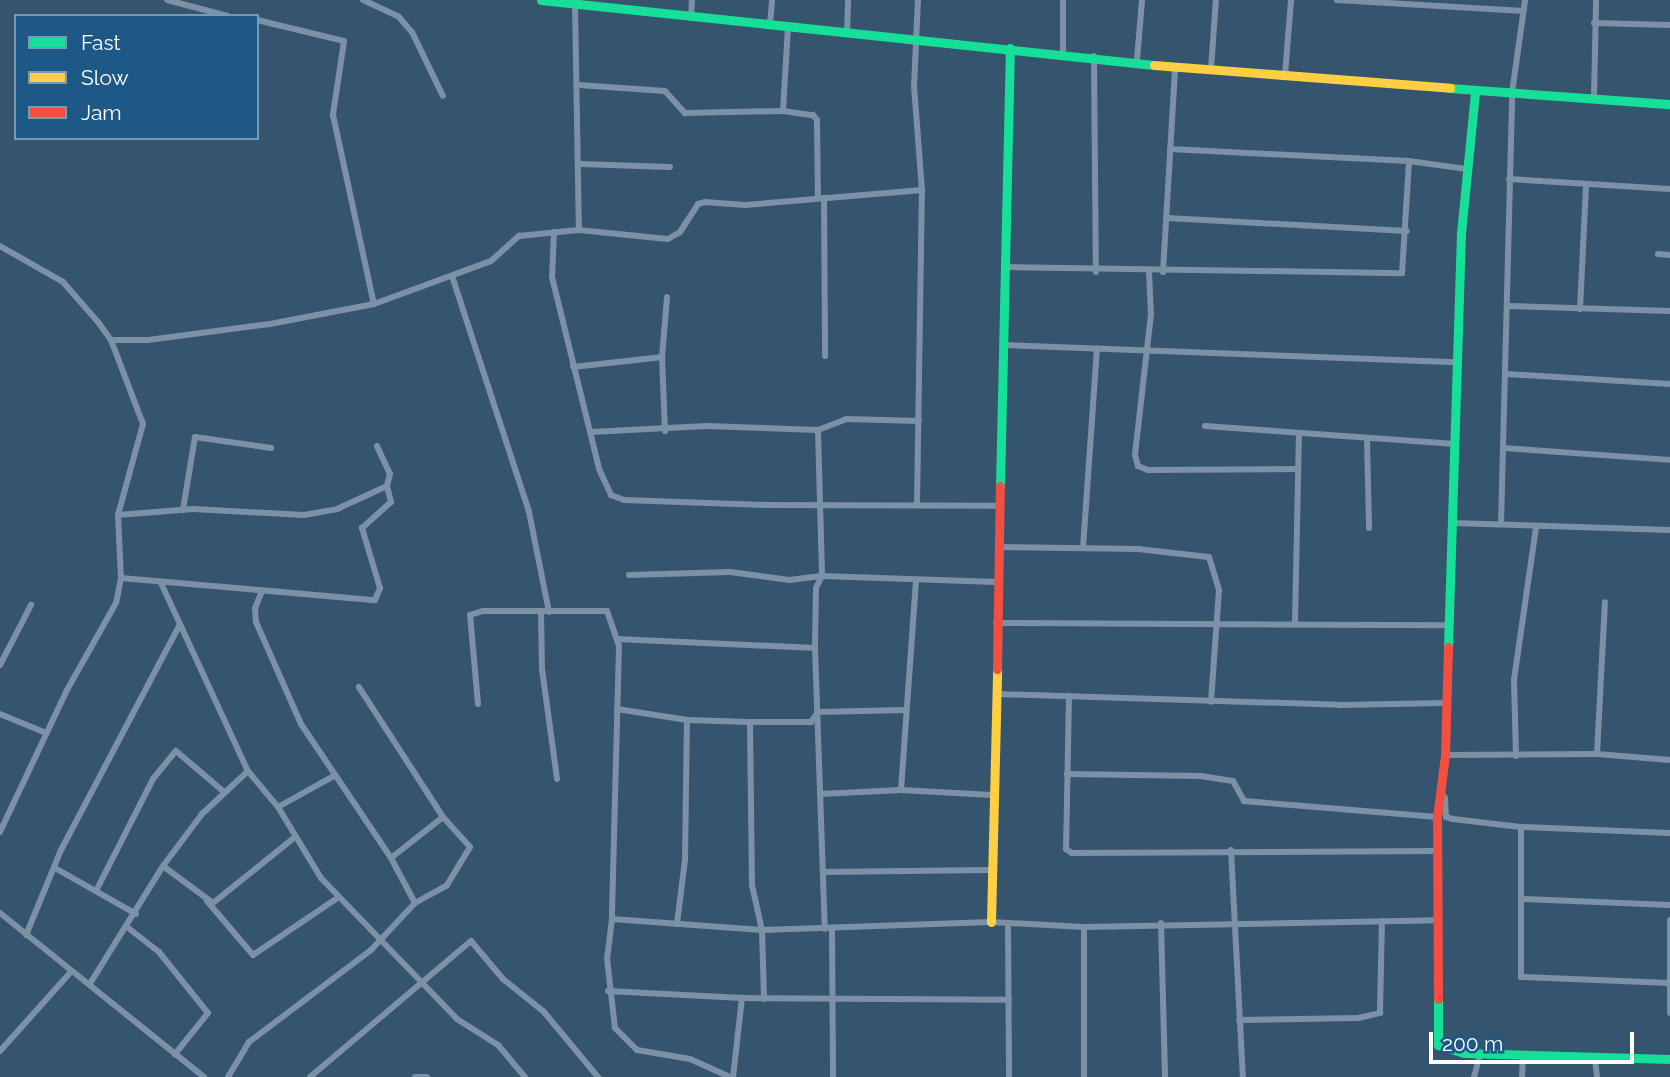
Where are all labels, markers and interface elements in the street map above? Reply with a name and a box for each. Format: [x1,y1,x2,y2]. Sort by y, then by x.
legend [14,14,259,140]
text: Fast [81,30,121,55]
text: Slow [81,65,129,90]
text: Jam [81,100,122,125]
scale bar [1432,1018,1637,1062]
text: 200 m [1442,1031,1503,1056]

